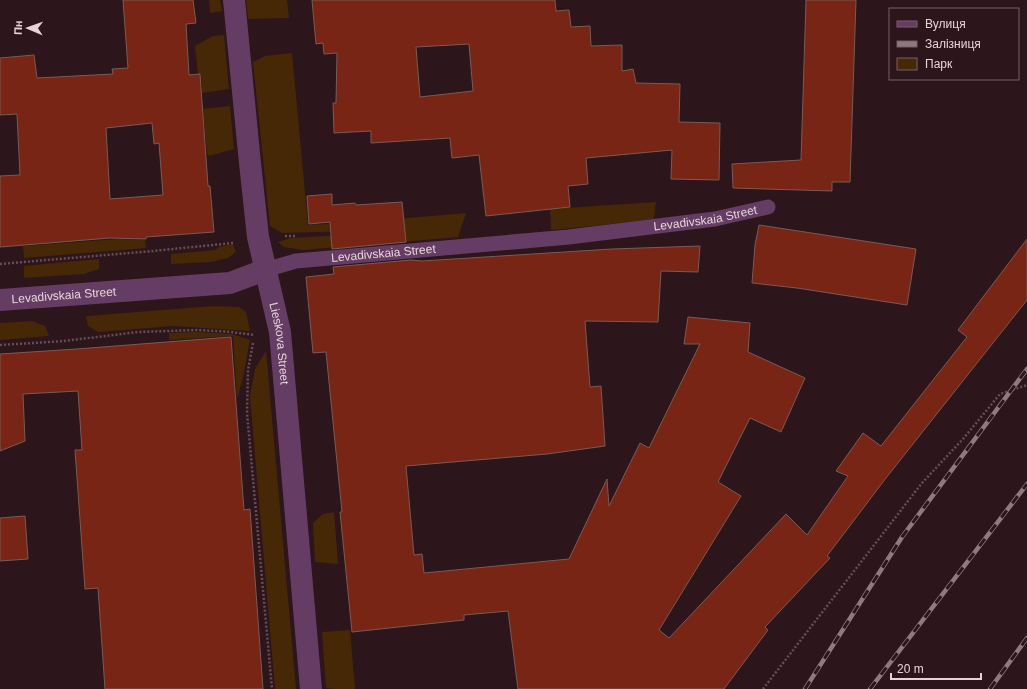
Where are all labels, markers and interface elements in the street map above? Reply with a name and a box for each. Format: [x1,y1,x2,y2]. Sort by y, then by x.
north arrow [8,8,48,48]
legend [889,8,1019,80]
text: Вулиця [925,17,966,31]
text: Пн [12,20,24,35]
text: Залізниця [925,37,981,51]
text: Парк [925,57,953,71]
street label: Levadivskaia Street [653,203,759,234]
street label: Levadivskaia Street [331,242,437,265]
street label: Levadivskaia Street [11,284,117,306]
street label: Lieskova Street [266,301,292,386]
scale bar [891,655,981,681]
text: 20 m [897,662,924,676]

